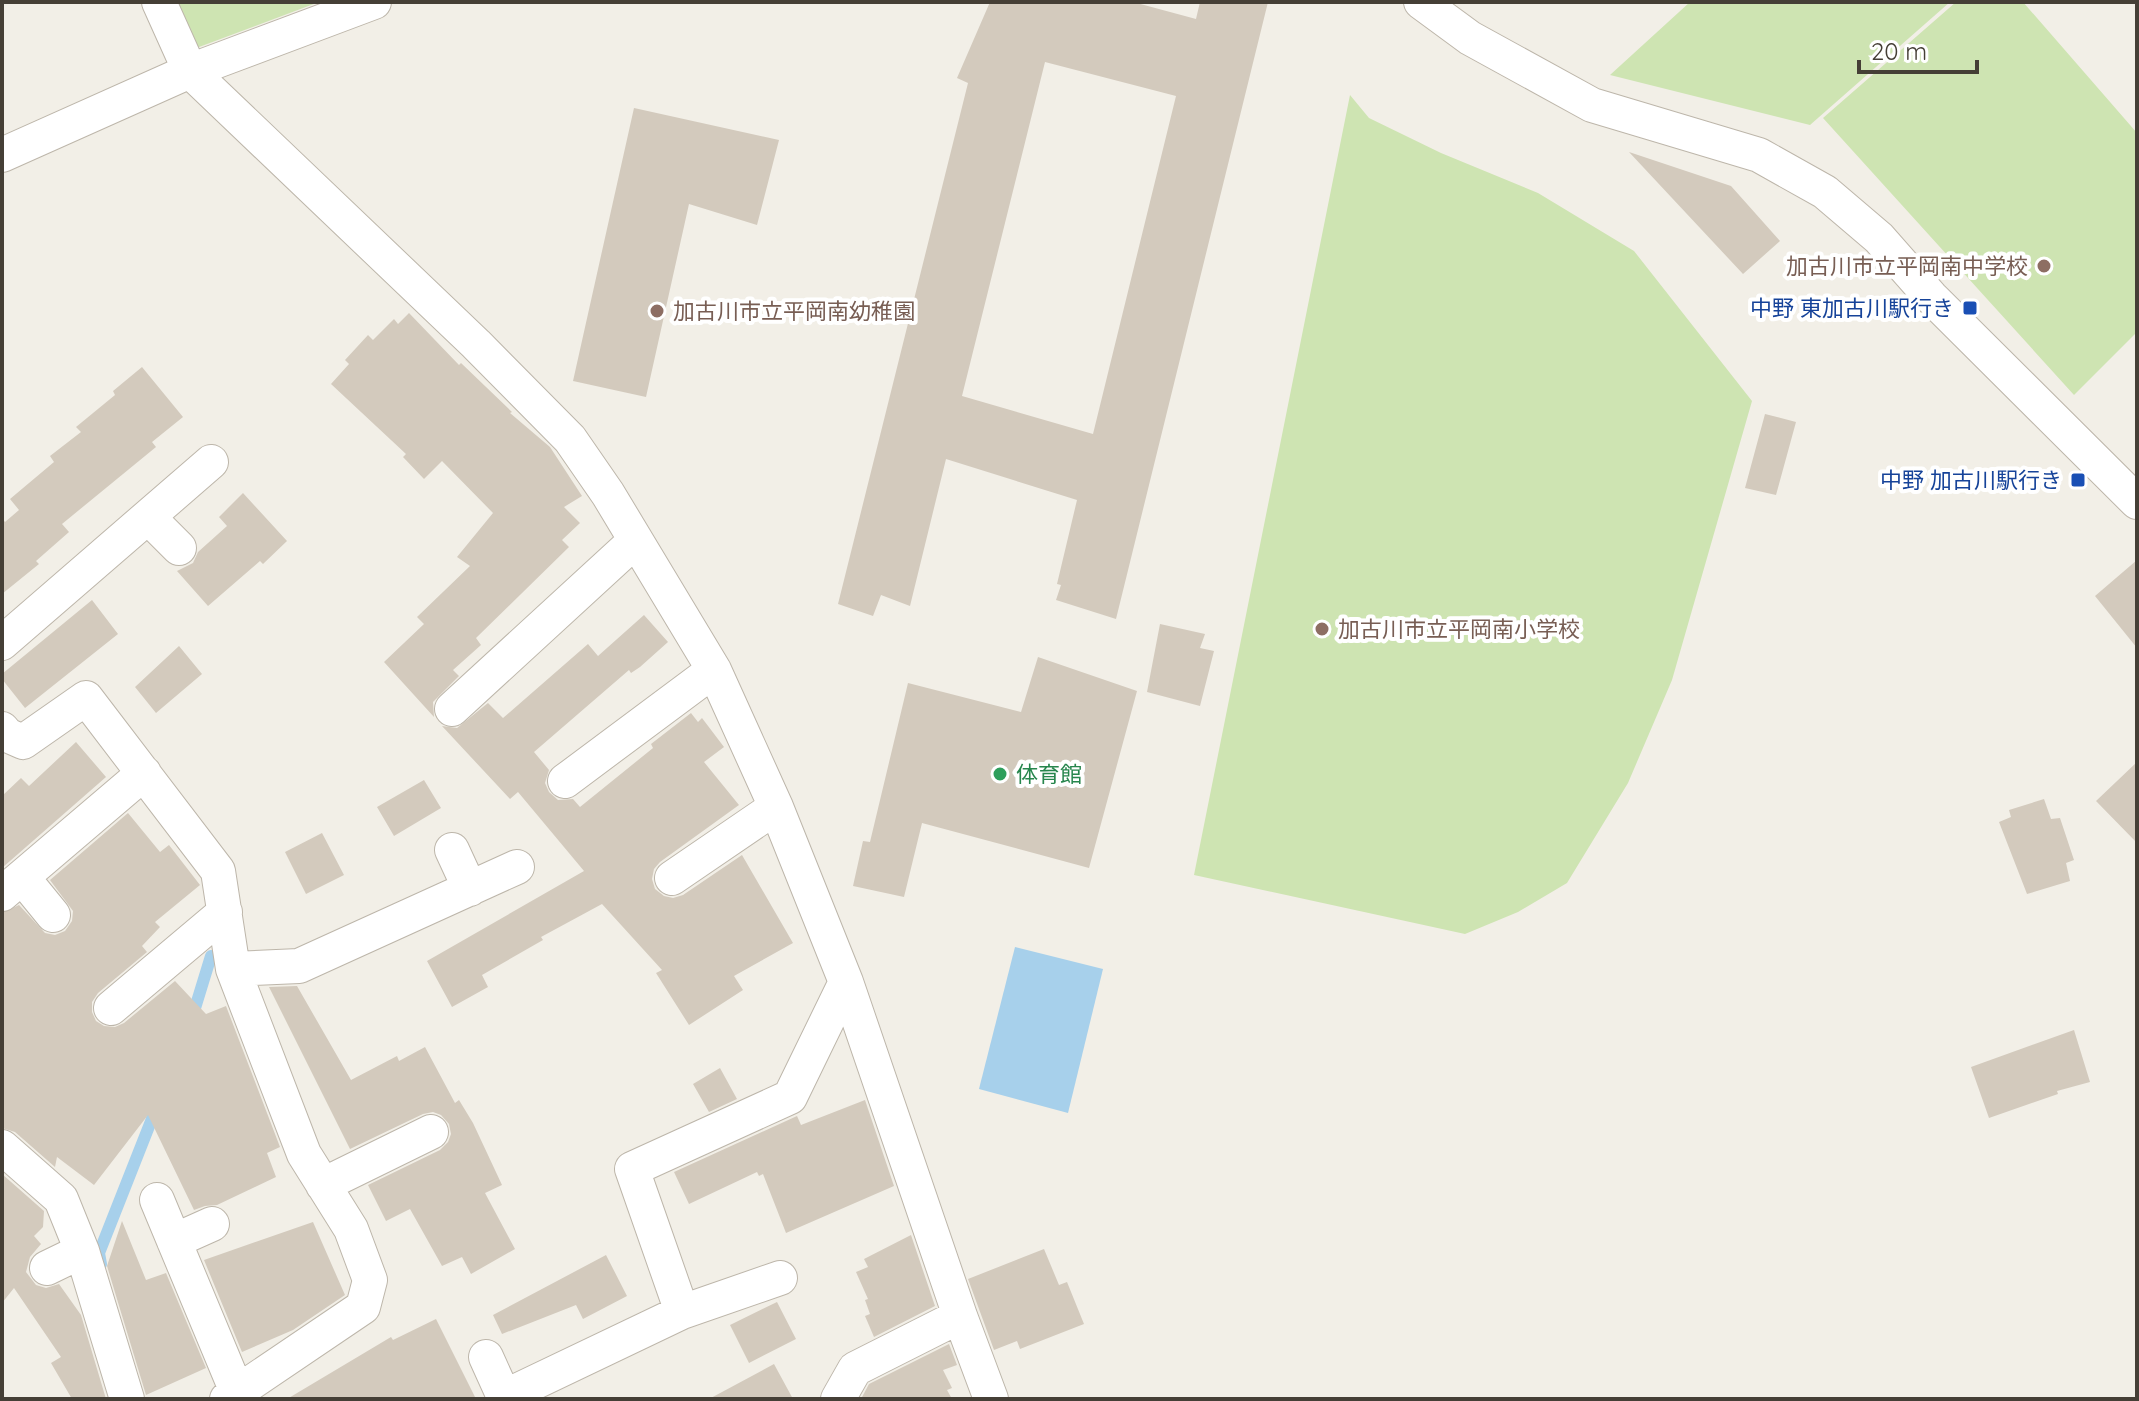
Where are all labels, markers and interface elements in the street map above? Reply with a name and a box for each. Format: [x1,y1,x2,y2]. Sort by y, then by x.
scale bar [1859,24,1977,74]
text: 20 m [1871,36,1927,66]
place label: 加古川市立平岡南中学校 [1786,252,2028,280]
marker: 加古川市立平岡南中学校 [2035,257,2053,275]
place label: 中野 東加古川駅行き [1750,294,1954,322]
place label: 加古川市立平岡南幼稚園 [673,297,915,325]
marker: 中野 東加古川駅行き [1961,299,1979,317]
marker: 加古川市立平岡南幼稚園 [648,302,666,320]
place label: 中野 加古川駅行き [1880,466,2062,494]
marker: 中野 加古川駅行き [2069,471,2087,489]
place label: 加古川市立平岡南小学校 [1338,615,1580,643]
marker: 加古川市立平岡南小学校 [1313,620,1331,638]
place label: 体育館 [1016,760,1082,788]
marker: 体育館 [991,765,1009,783]

